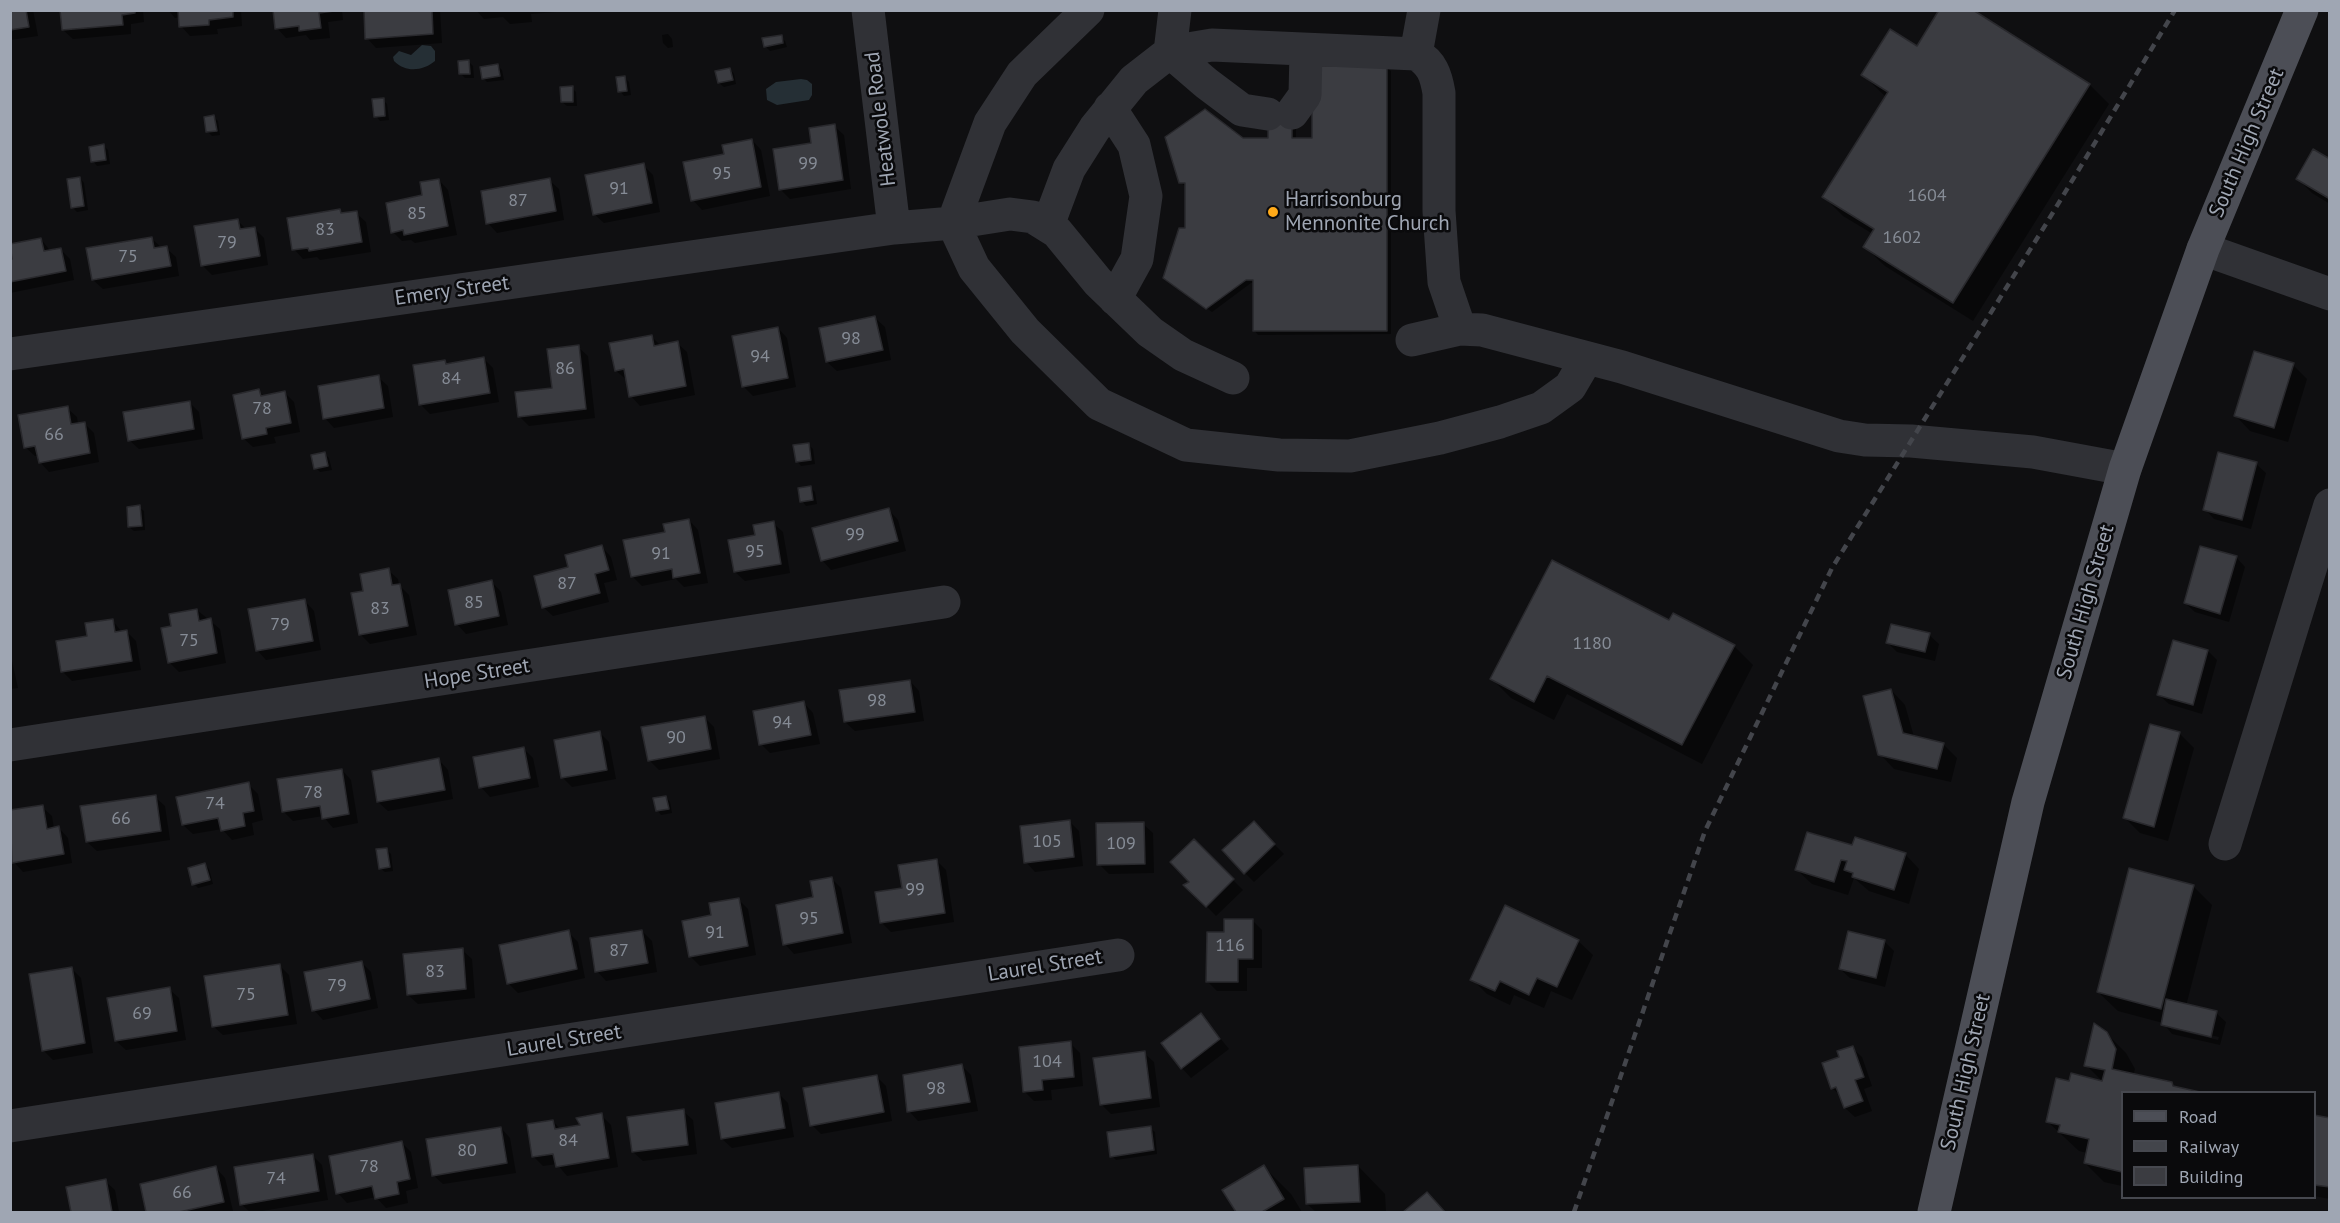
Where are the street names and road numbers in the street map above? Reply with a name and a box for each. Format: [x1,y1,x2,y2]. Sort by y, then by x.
street label: Heatwole Road [860,50,902,188]
street label: South High Street [2204,65,2290,221]
street label: Emery Street [393,271,511,311]
street label: South High Street [2052,522,2120,682]
street label: Hope Street [422,653,532,695]
street label: Laurel Street [986,945,1104,987]
street label: South High Street [1936,991,1996,1153]
street label: Laurel Street [505,1020,623,1062]

